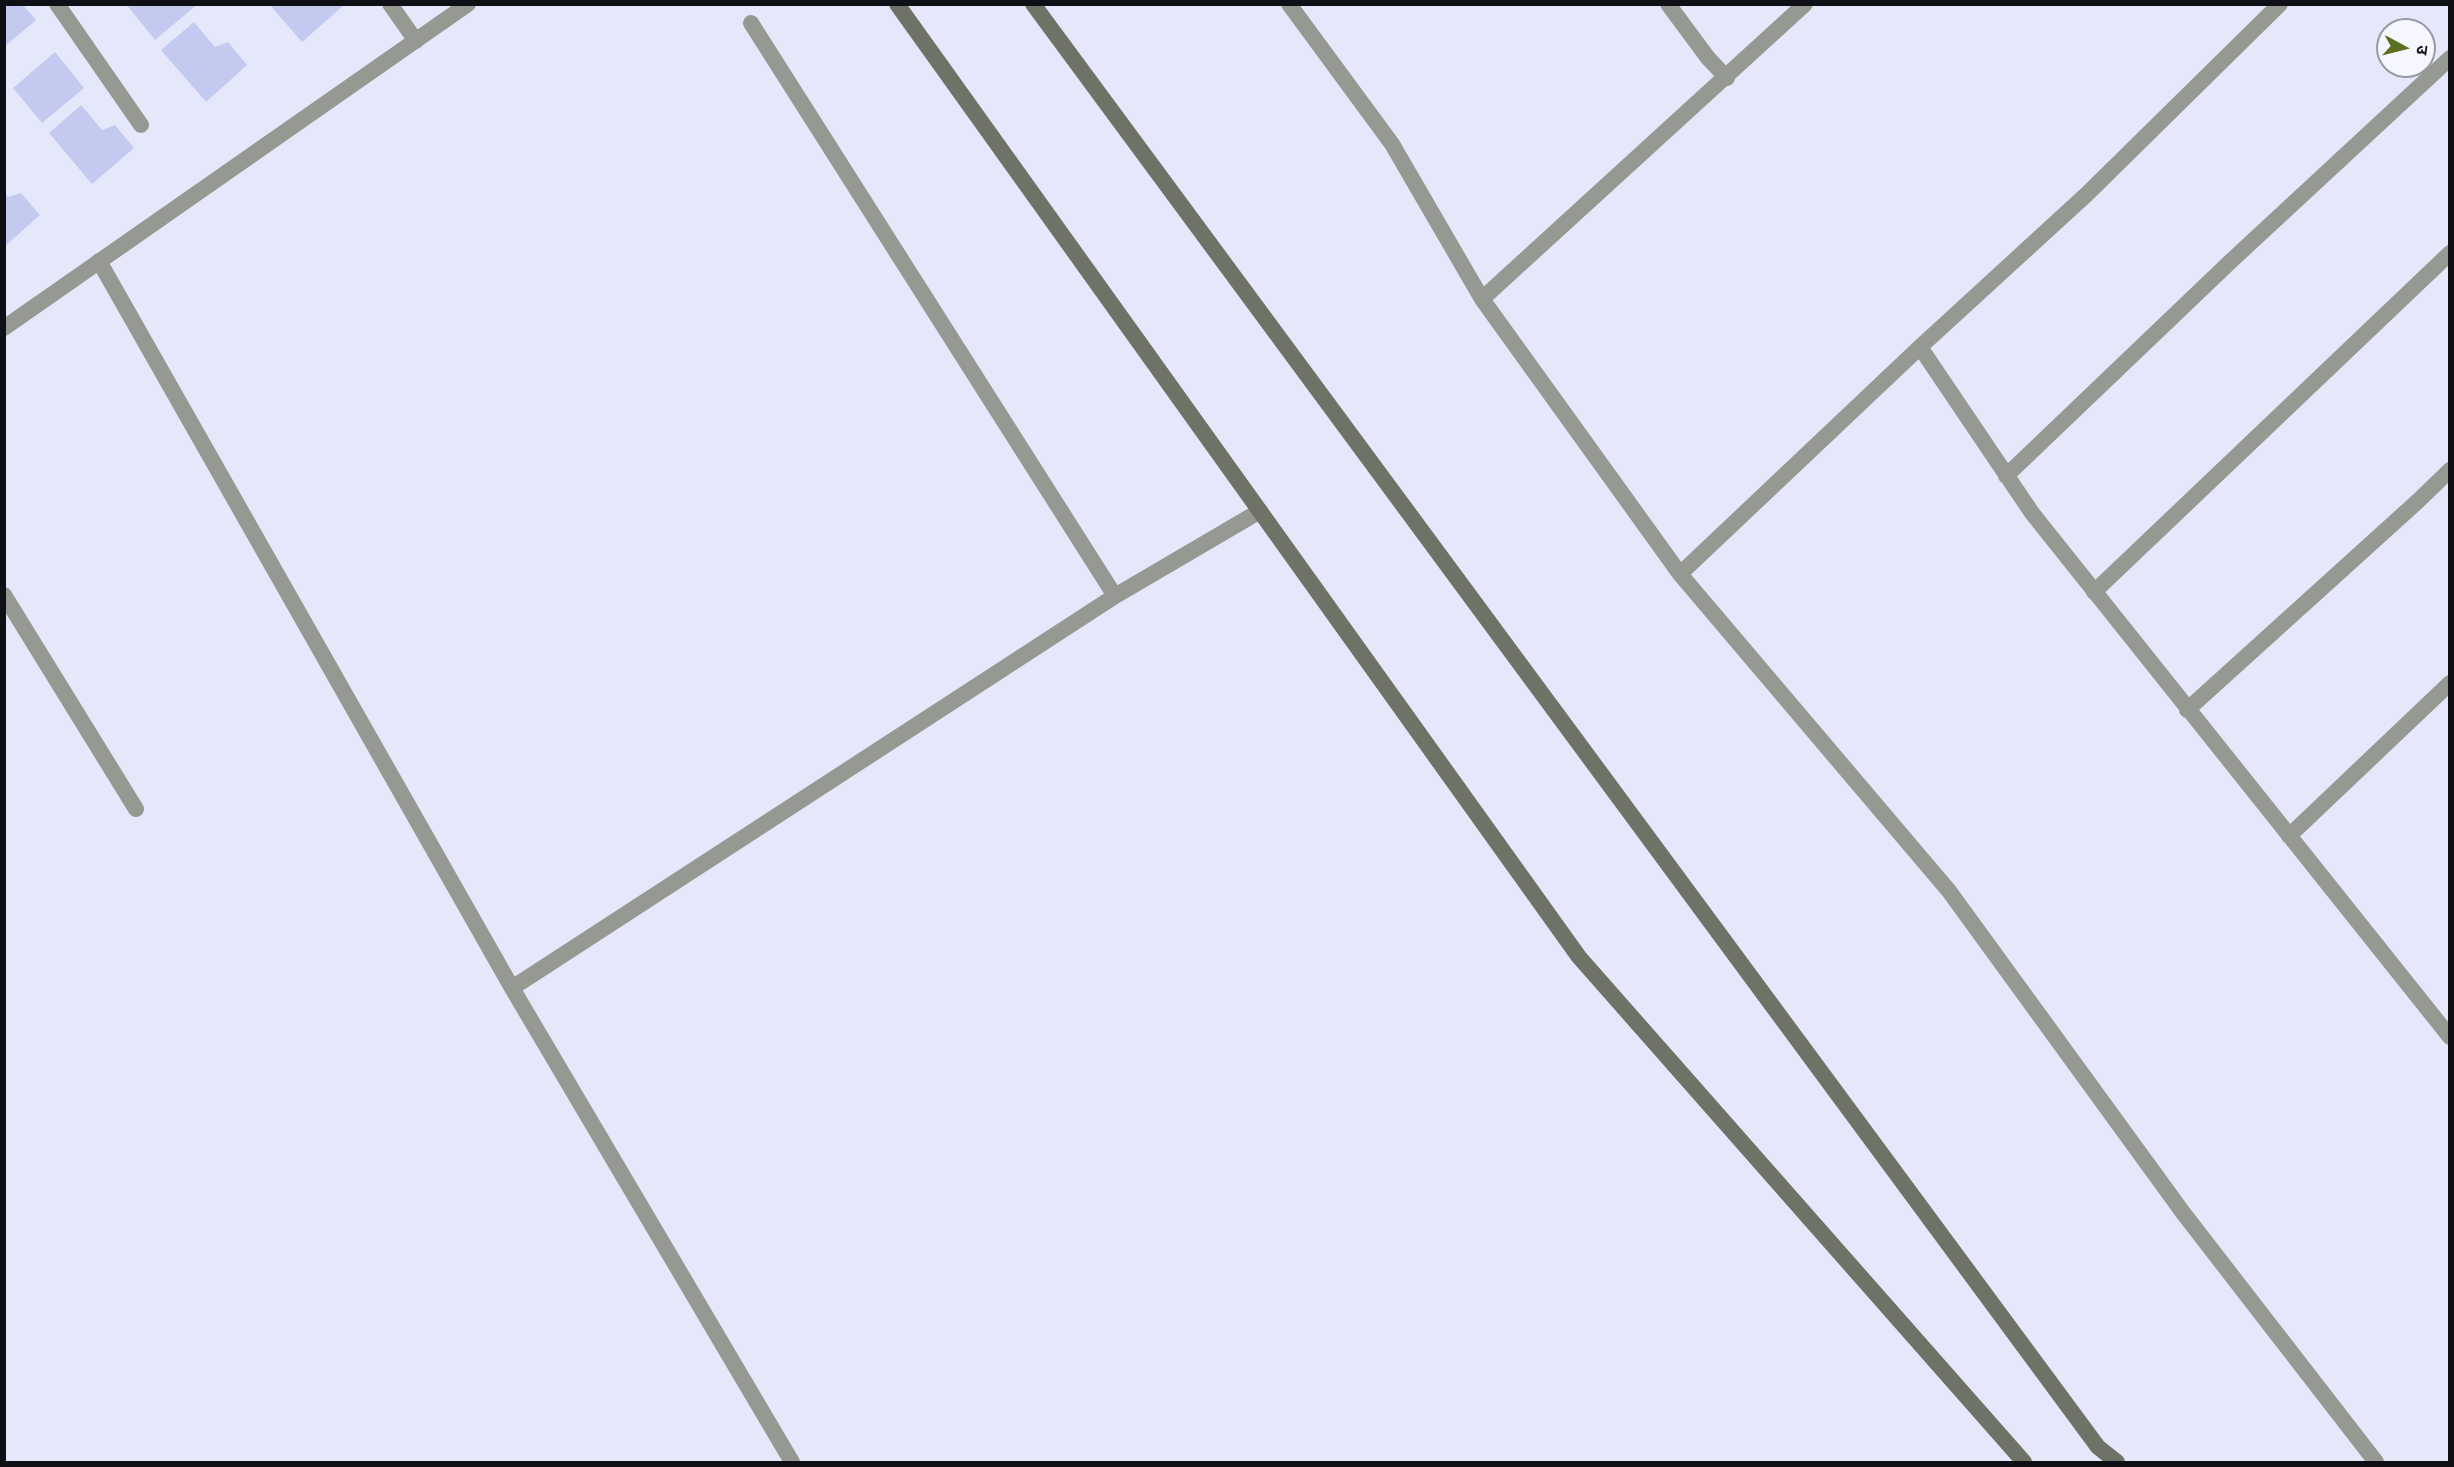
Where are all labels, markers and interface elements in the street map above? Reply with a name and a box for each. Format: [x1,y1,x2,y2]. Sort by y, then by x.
north arrow [2376,18,2436,78]
text: उ [2412,44,2432,56]

